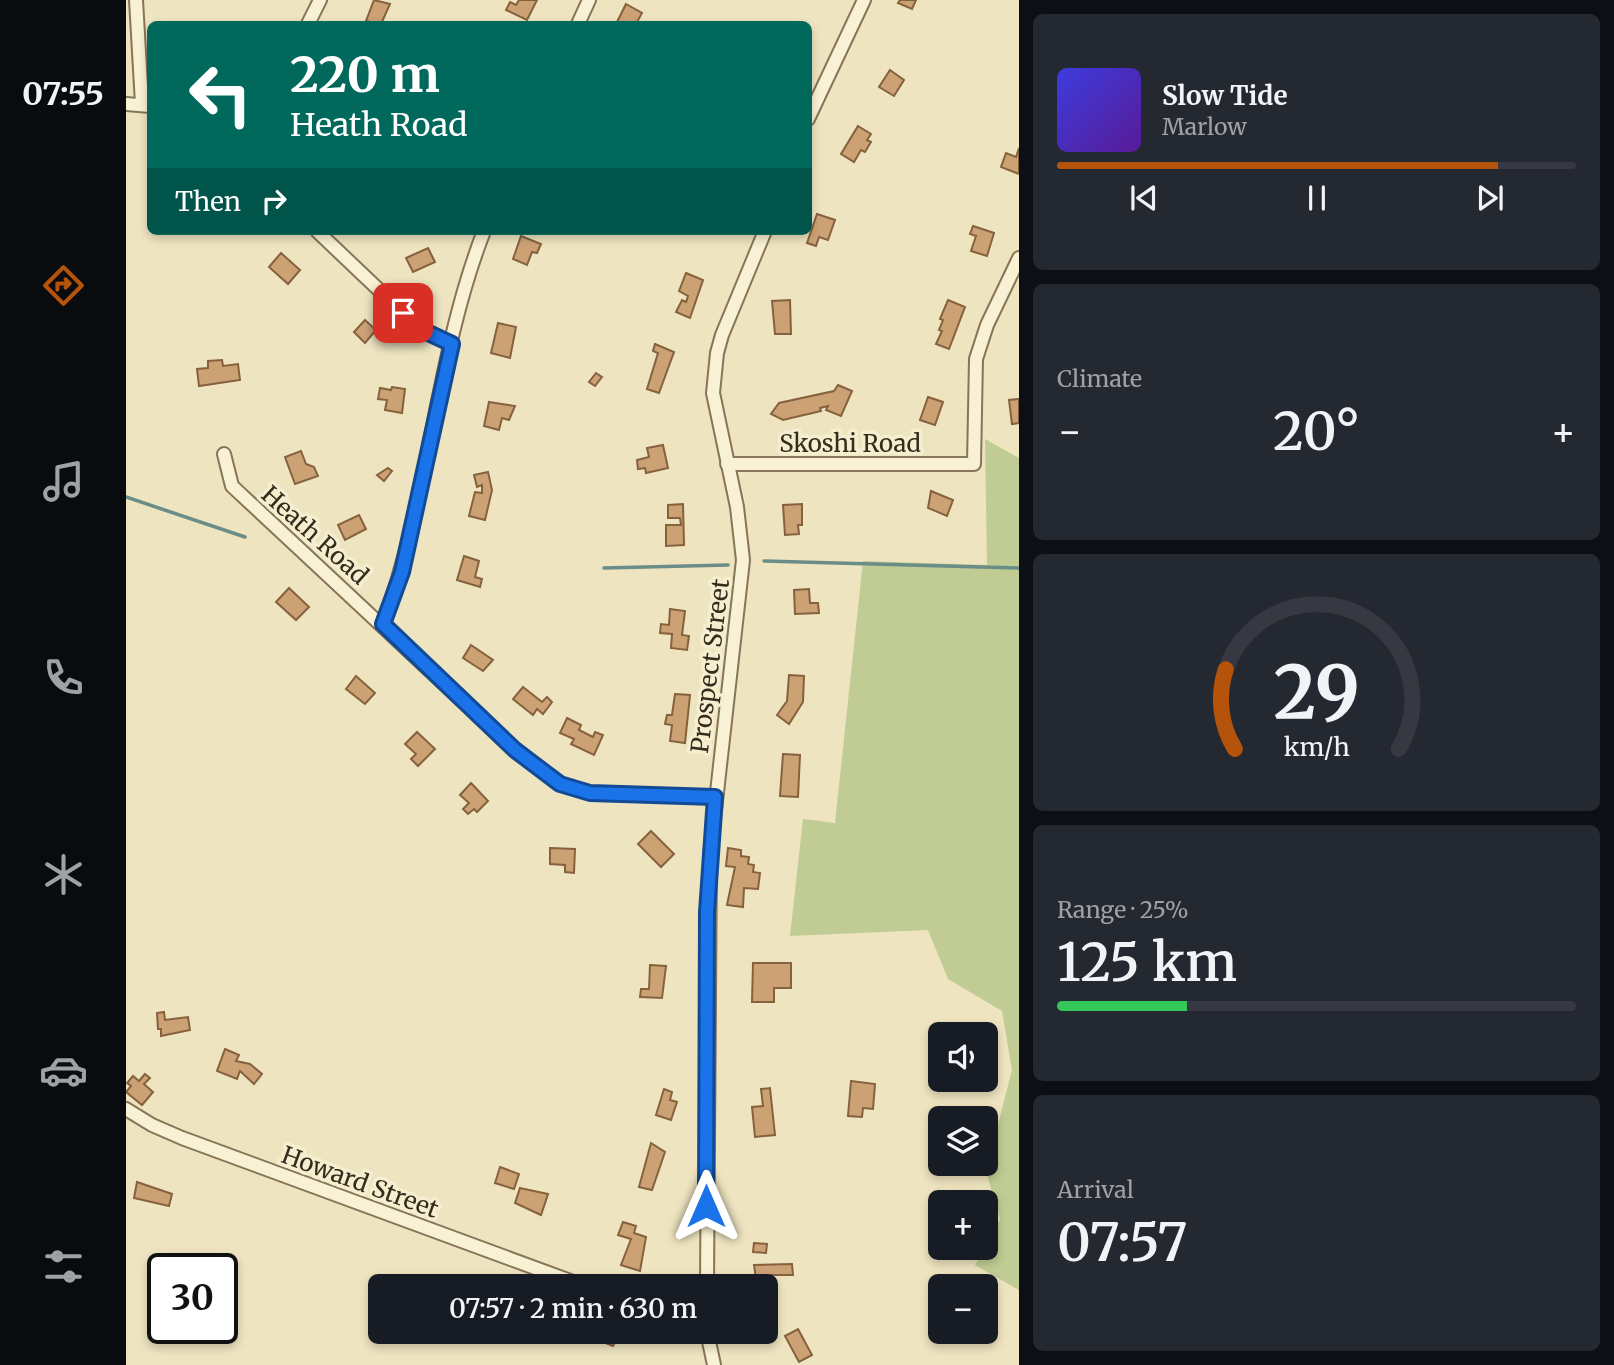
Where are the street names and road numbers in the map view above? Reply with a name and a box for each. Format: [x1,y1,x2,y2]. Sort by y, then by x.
street label: Skoshi Road [779,428,921,459]
street label: Heath Road [255,479,375,591]
street label: Prospect Street [684,576,736,755]
street label: Howard Street [277,1139,443,1225]

